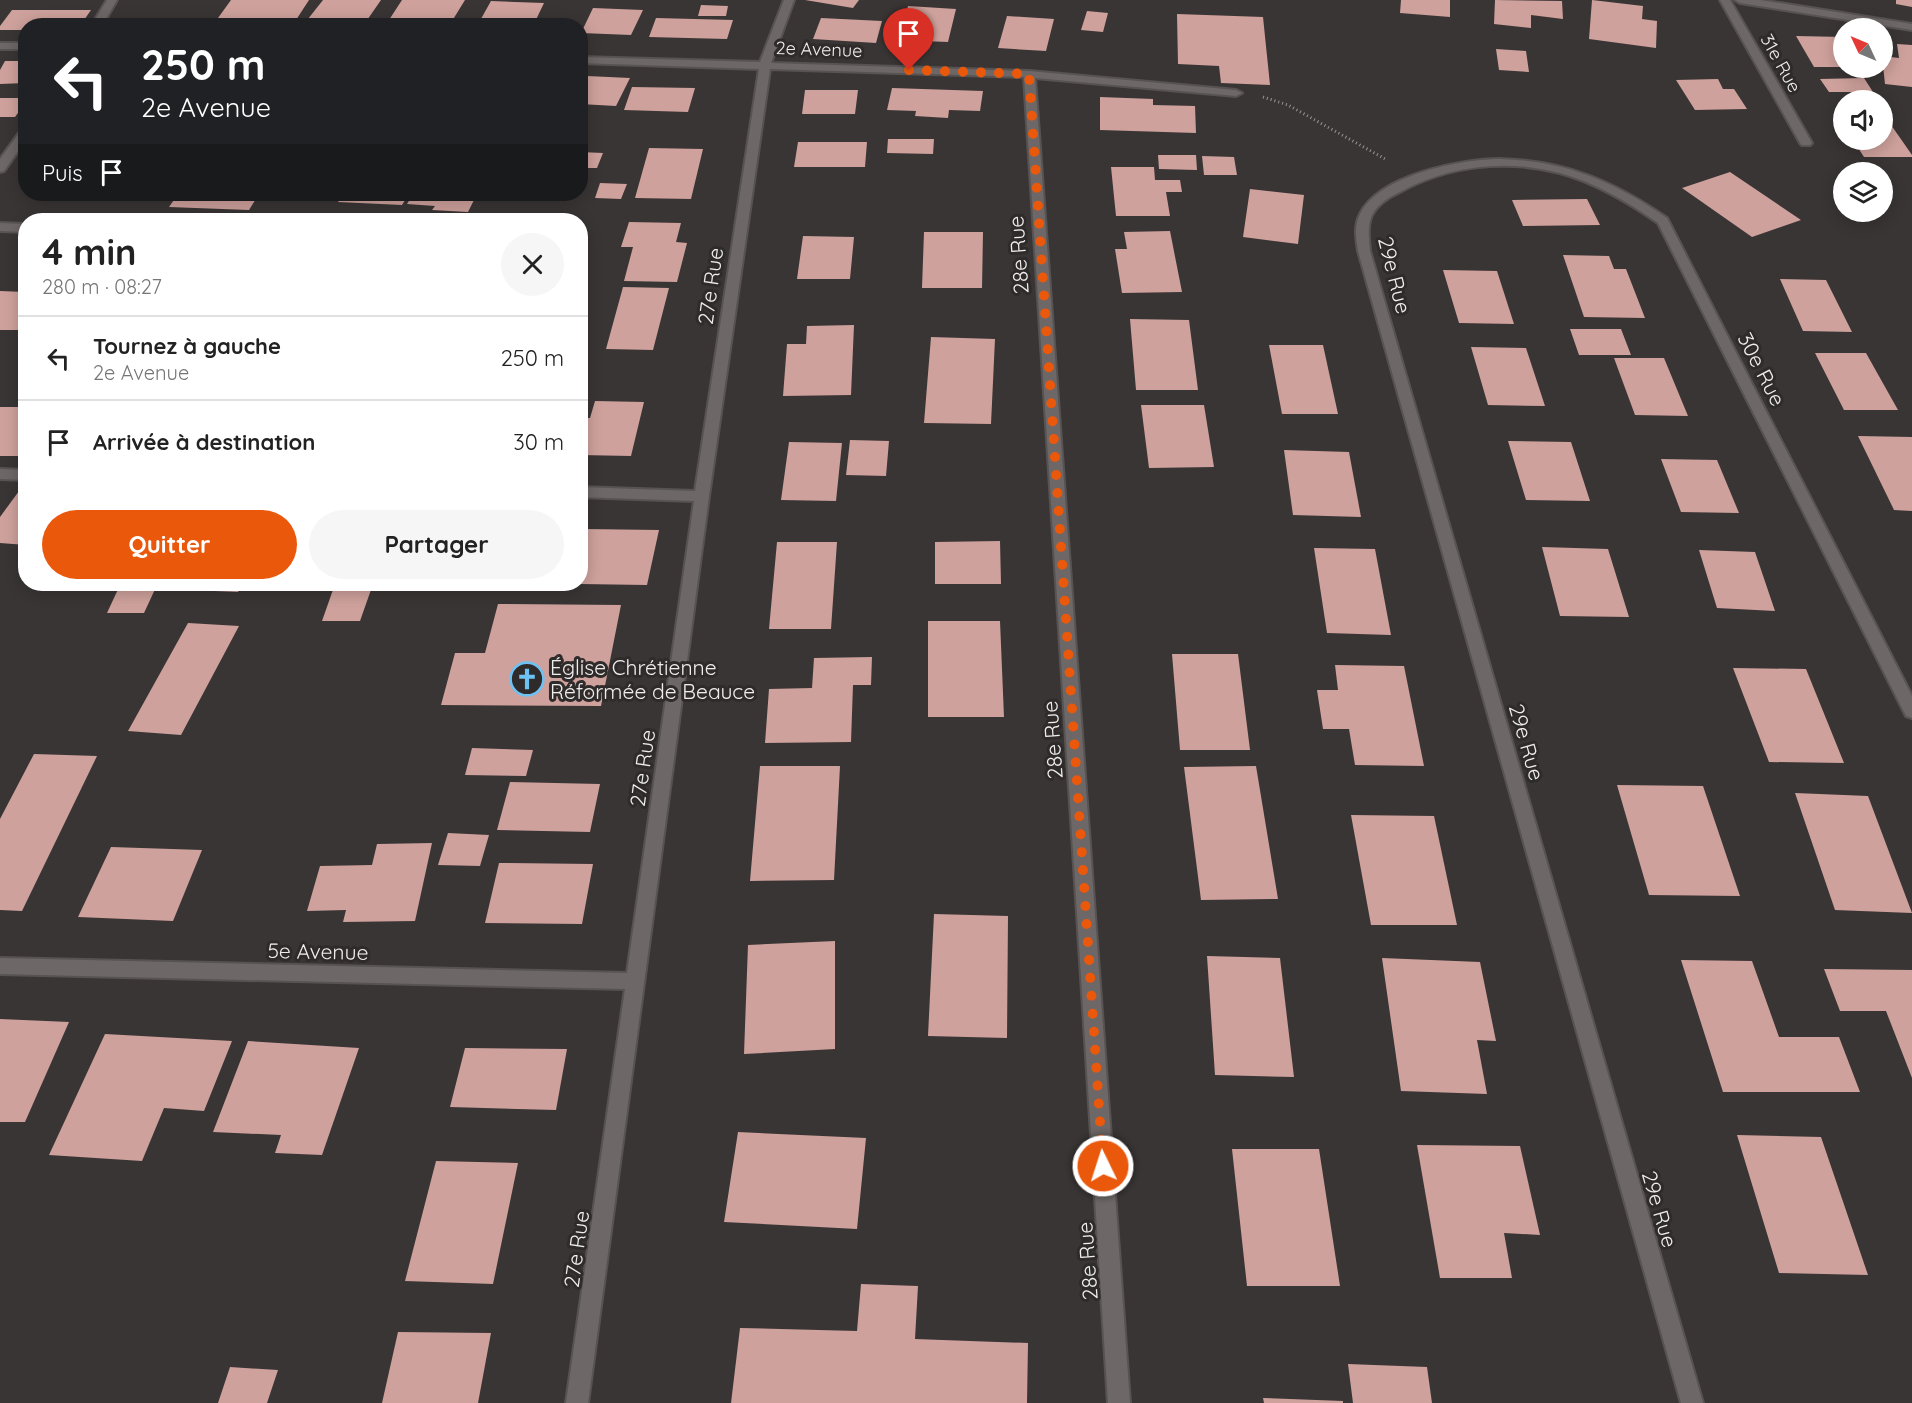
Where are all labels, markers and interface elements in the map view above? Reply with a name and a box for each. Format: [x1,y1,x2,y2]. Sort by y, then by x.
pin [883,8,934,70]
icon: arrive [892,17,925,50]
north arrow [1833,18,1893,78]
map controls [1833,18,1893,222]
street label: 31e Rue [1756,30,1806,96]
street label: 2e Avenue [775,36,863,62]
text: 250 m [141,38,265,91]
icon: left [42,42,120,120]
text: 2e Avenue [141,90,271,124]
button: sound [1833,90,1893,150]
icon: arrive [95,156,128,189]
text: Puis [42,159,83,187]
button: layers [1833,162,1893,222]
street label: 28e Rue [1002,215,1034,295]
text: 4 min [42,229,136,274]
button: close [501,233,564,296]
street label: 29e Rue [1373,234,1417,316]
street label: 27e Rue [692,246,728,326]
text: 280 m · 08:27 [42,274,162,299]
street label: 30e Rue [1732,328,1792,410]
text: Tournez à gauche [93,332,281,360]
icon: left [42,342,75,375]
text: 250 m [501,344,564,372]
text: 2e Avenue [93,360,189,385]
icon: arrive [42,426,75,459]
text: Arrivée à destination [93,428,315,456]
text: 30 m [513,428,564,456]
button: Quitter [42,510,297,579]
button: Partager [309,510,564,579]
place label: Église Chrétienne Réformée de Beauce [550,654,755,704]
church icon: Église Chrétienne Réformée de Beauce [509,661,545,697]
street label: 28e Rue [1036,700,1068,780]
street label: 29e Rue [1504,701,1550,783]
street label: 27e Rue [624,728,660,808]
street label: 5e Avenue [267,937,369,965]
position arrow [1071,1134,1135,1198]
street label: 29e Rue [1637,1168,1683,1250]
street label: 27e Rue [558,1209,594,1289]
street label: 28e Rue [1071,1221,1103,1301]

